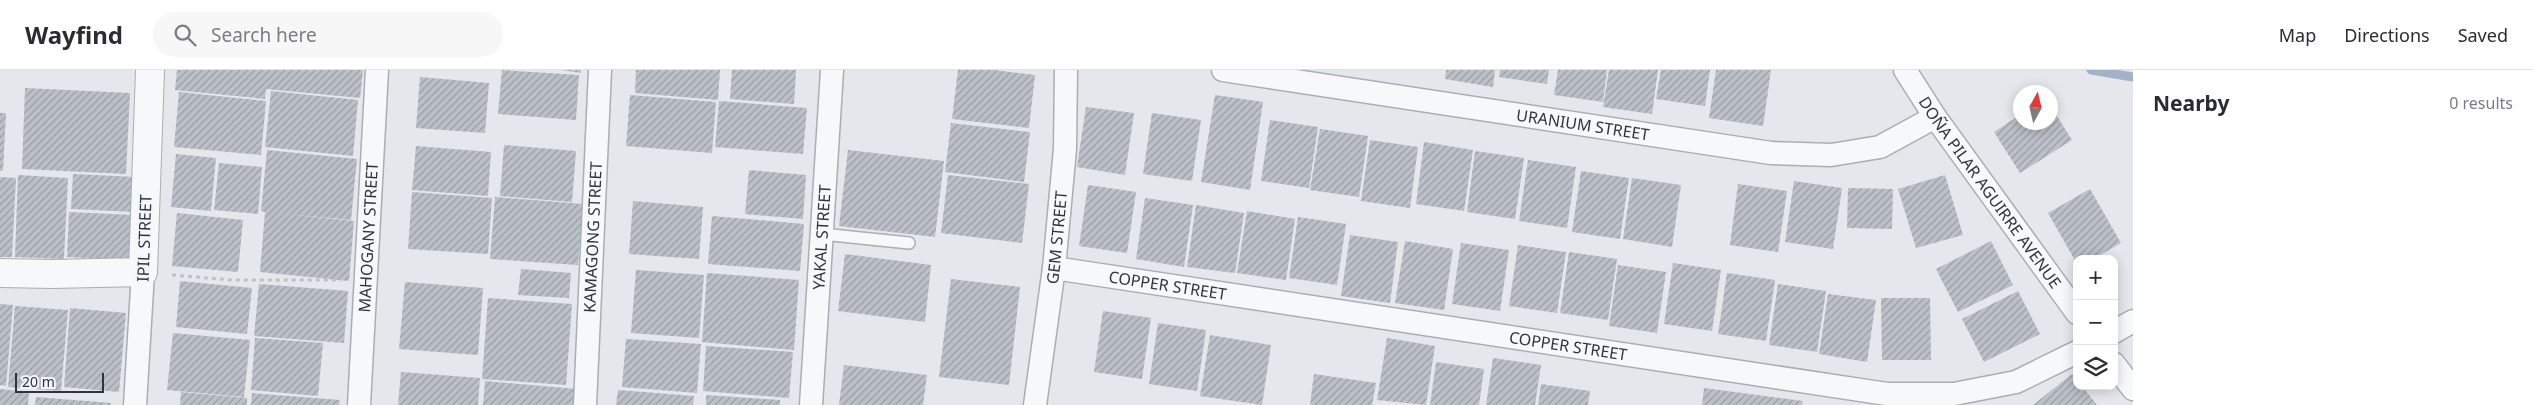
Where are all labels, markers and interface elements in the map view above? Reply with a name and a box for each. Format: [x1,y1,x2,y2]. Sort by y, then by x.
search box [153,12,503,57]
text: Wayfind [25,18,123,51]
icon: search [171,21,199,49]
text: Search here [211,22,317,48]
text: Map [2279,23,2316,47]
text: Directions [2344,23,2430,47]
text: Saved [2458,23,2508,47]
north arrow [2013,85,2058,130]
text: Nearby [2153,89,2229,117]
street label: DOÑA PILAR AGUIRRE AVENUE [1914,92,2066,293]
text: 0 results [2449,92,2513,114]
street label: URANIUM STREET [1515,104,1651,145]
street label: MAHOGANY STREET [353,161,383,313]
street label: KAMAGONG STREET [578,161,607,313]
street label: YAKAL STREET [807,184,836,291]
street label: GEM STREET [1041,190,1072,285]
street label: IPIL STREET [131,194,157,282]
map controls [2073,255,2118,390]
button: + [2073,255,2118,300]
street label: COPPER STREET [1107,265,1228,305]
button: − [2073,300,2118,345]
street label: COPPER STREET [1508,326,1629,366]
button: layers [2073,345,2118,390]
scale bar [15,370,104,393]
text: 20 m [22,372,55,391]

